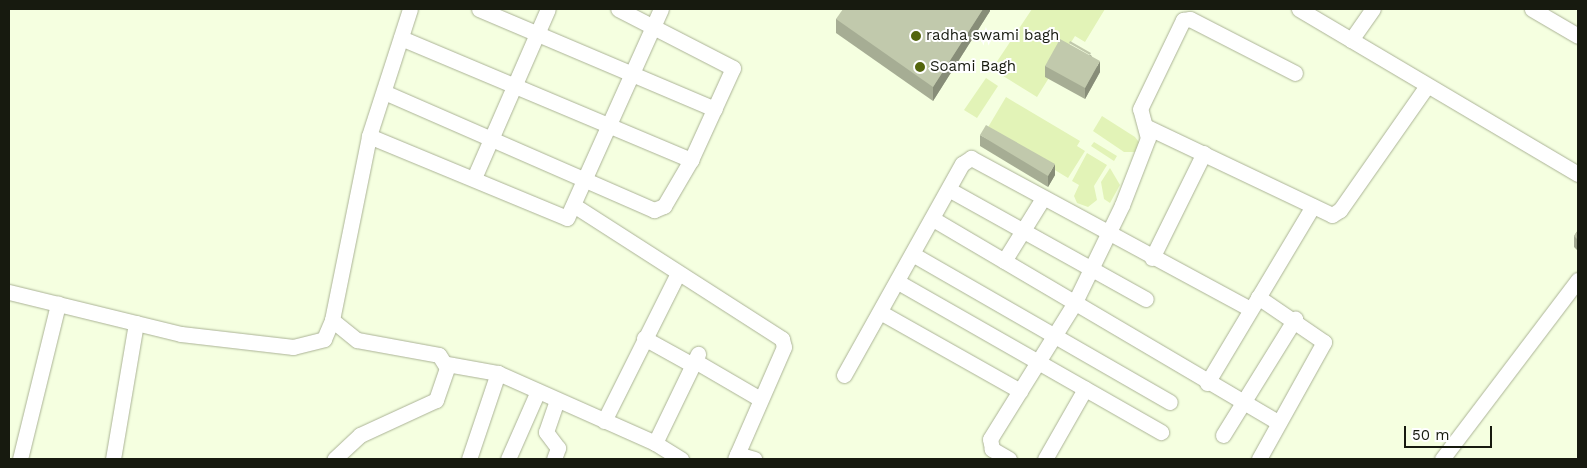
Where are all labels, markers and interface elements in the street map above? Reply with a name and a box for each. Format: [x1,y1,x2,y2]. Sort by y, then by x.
place label: radha swami bagh [926,27,1060,45]
marker: radha swami bagh [910,30,922,42]
place label: Soami Bagh [930,58,1016,76]
marker: Soami Bagh [914,61,926,73]
scale bar [1407,416,1494,448]
text: 50 m [1412,426,1449,444]

